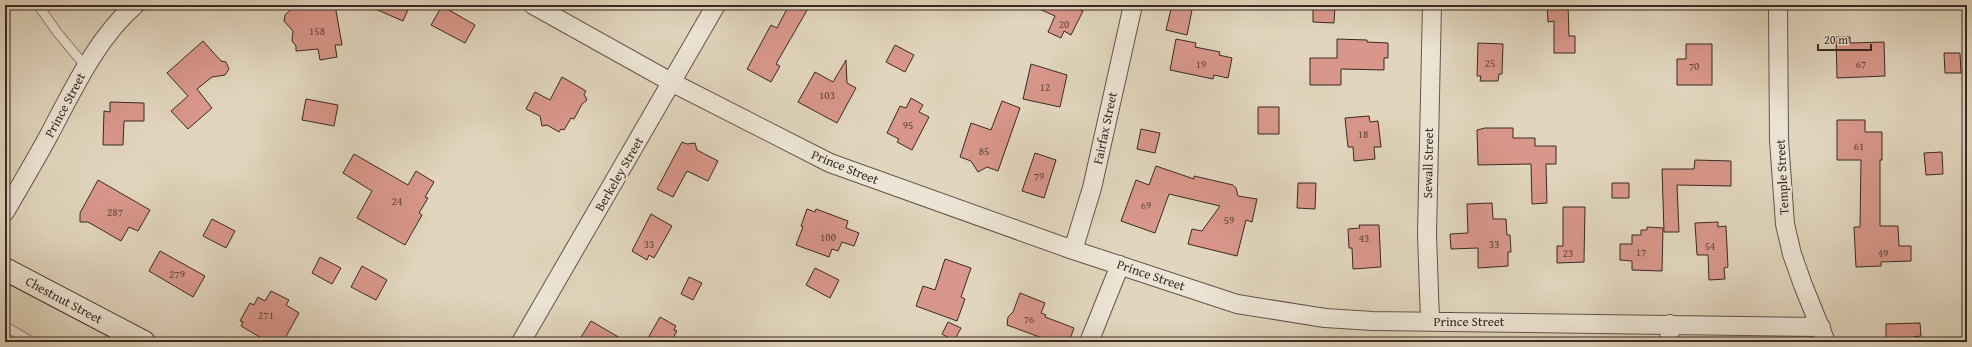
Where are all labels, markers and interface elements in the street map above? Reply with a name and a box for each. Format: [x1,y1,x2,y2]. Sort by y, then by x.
house number: 20 [1059,16,1069,32]
house number: 158 [309,23,325,39]
scale bar [1818,26,1871,52]
text: 20 m [1824,31,1848,48]
house number: 25 [1485,55,1495,71]
house number: 19 [1196,56,1206,72]
house number: 67 [1856,56,1866,72]
house number: 70 [1689,58,1699,74]
street label: Prince Street [40,69,90,141]
house number: 12 [1040,79,1050,95]
house number: 103 [819,87,835,103]
street label: Fairfax Street [1088,90,1122,166]
house number: 95 [903,117,913,133]
house number: 18 [1358,126,1368,142]
street label: Sewall Street [1418,127,1438,199]
street label: Berkeley Street [590,133,648,215]
street label: Temple Street [1771,138,1793,215]
house number: 61 [1854,138,1864,154]
house number: 85 [979,143,989,159]
street label: Prince Street [809,145,882,189]
house number: 79 [1034,168,1044,184]
house number: 24 [392,193,402,209]
house number: 69 [1141,197,1151,213]
house number: 287 [107,204,123,220]
house number: 59 [1224,212,1234,228]
house number: 100 [820,229,836,245]
house number: 43 [1359,230,1369,246]
house number: 33 [644,236,654,252]
house number: 33 [1489,236,1499,252]
house number: 54 [1705,238,1715,254]
house number: 17 [1636,244,1646,260]
house number: 23 [1563,245,1573,261]
house number: 49 [1878,245,1888,261]
street label: Prince Street [1114,254,1188,296]
house number: 279 [169,266,185,282]
street label: Chestnut Street [22,272,106,329]
house number: 271 [258,307,274,323]
house number: 76 [1024,311,1034,327]
street label: Prince Street [1434,312,1505,331]

